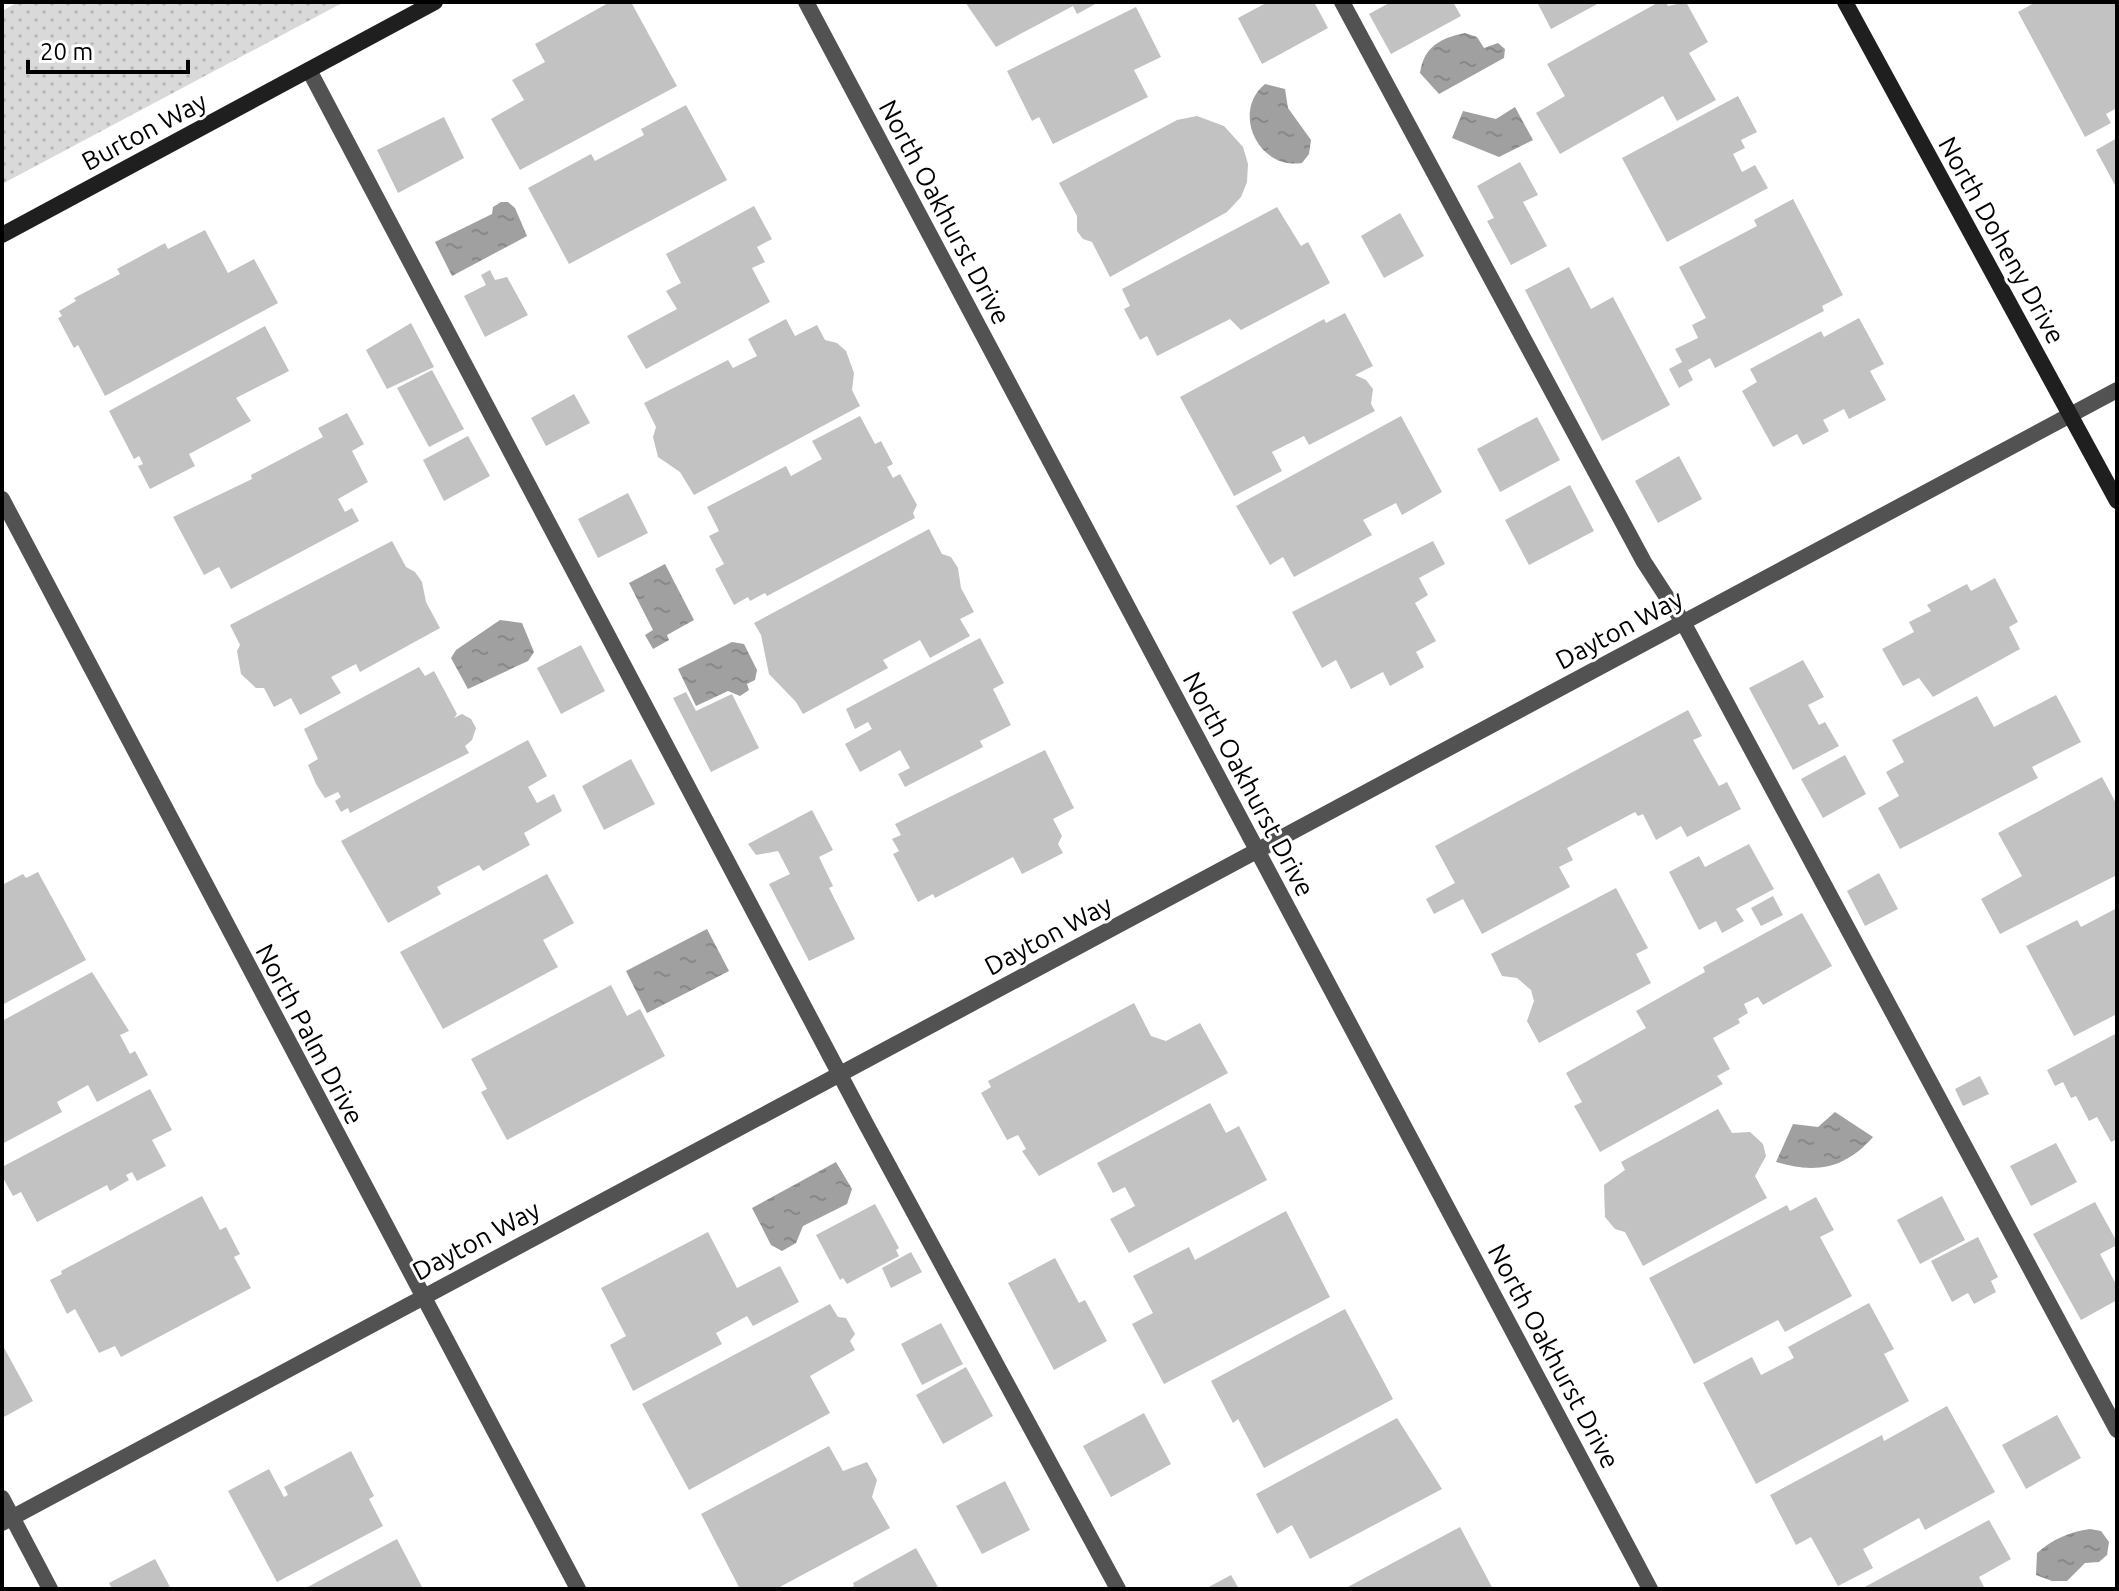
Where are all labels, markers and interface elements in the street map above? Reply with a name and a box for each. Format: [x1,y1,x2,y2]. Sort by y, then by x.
scale bar [28,24,188,74]
text: 20 m [40,38,93,65]
street label: Burton Way [77,86,211,176]
street label: North Oakhurst Drive [874,95,1016,329]
street label: North Doheny Drive [1933,132,2071,348]
street label: Dayton Way [1550,583,1688,675]
street label: North Oakhurst Drive [1178,667,1320,901]
street label: Dayton Way [979,889,1117,981]
street label: North Palm Drive [250,939,370,1129]
street label: Dayton Way [407,1194,545,1286]
street label: North Oakhurst Drive [1483,1239,1625,1473]

